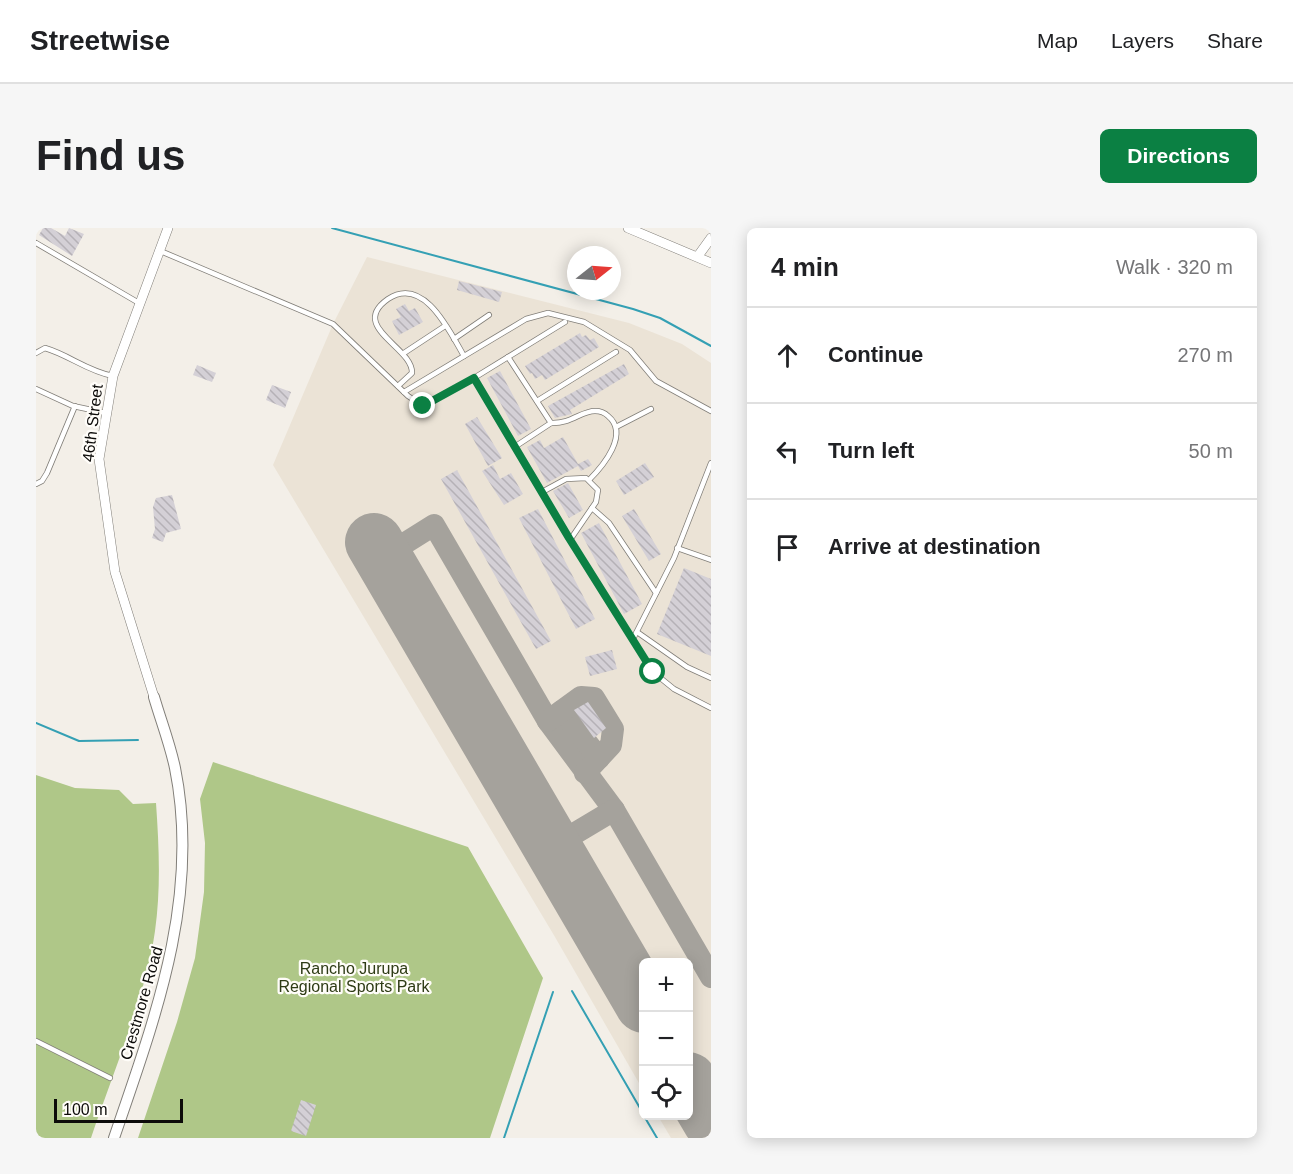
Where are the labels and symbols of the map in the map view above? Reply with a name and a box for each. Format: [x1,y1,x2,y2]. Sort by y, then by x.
north arrow [567,246,621,300]
street label: 46th Street [79,383,106,463]
route end [409,392,435,418]
route start [639,658,665,684]
street label: Crestmore Road [117,944,166,1062]
park label: Rancho Jurupa Regional Sports Park [278,960,431,995]
scale bar [54,1096,183,1124]

